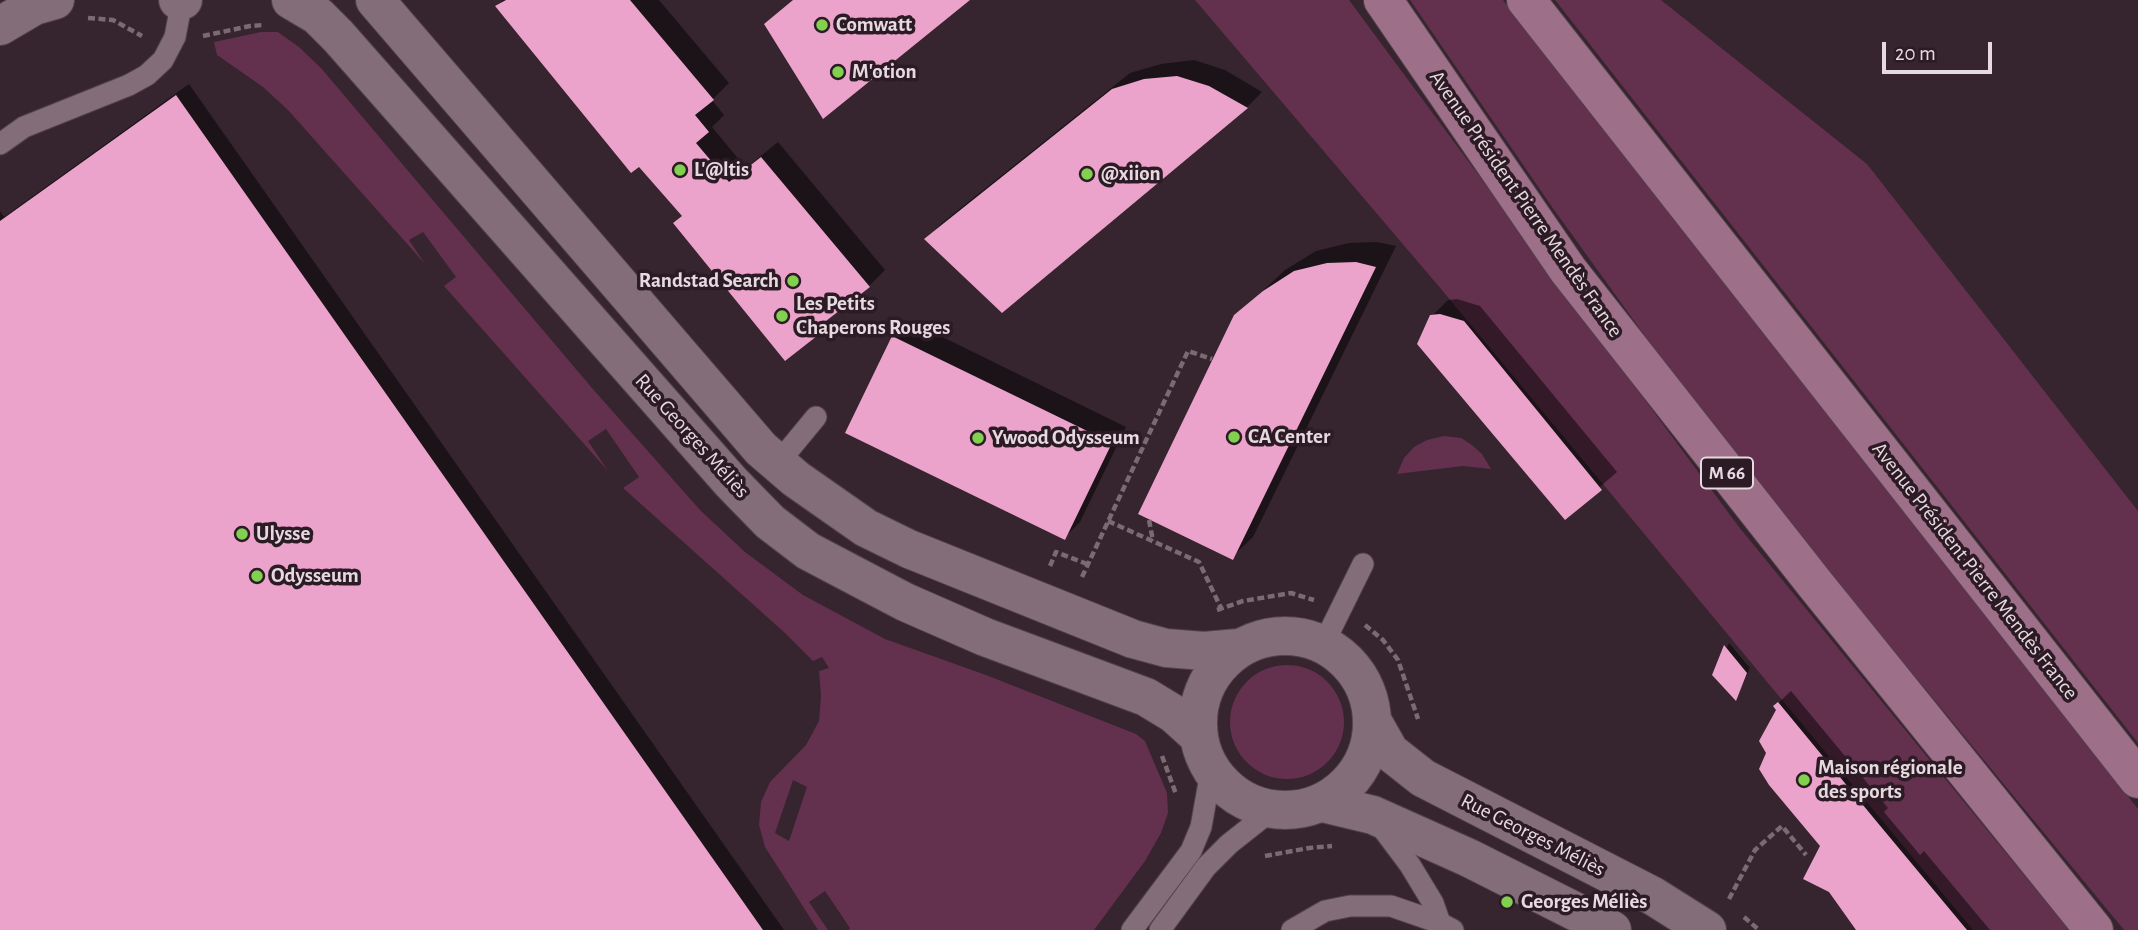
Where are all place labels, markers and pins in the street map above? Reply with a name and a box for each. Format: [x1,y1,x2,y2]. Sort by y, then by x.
place label: Comwatt [836,12,912,38]
marker: Comwatt [814,17,830,33]
place label: M'otion [852,59,917,85]
marker: M'otion [830,64,846,80]
place label: L'@ltis [694,157,749,183]
place label: @xiion [1101,161,1161,187]
marker: L'@ltis [672,162,688,178]
marker: @xiion [1079,166,1095,182]
place label: Randstad Search [639,268,779,294]
marker: Randstad Search [785,273,801,289]
place label: Les Petits Chaperons Rouges [796,291,950,341]
marker: Les Petits Chaperons Rouges [774,308,790,324]
place label: CA Center [1248,424,1330,450]
place label: Ywood Odysseum [992,425,1140,451]
marker: CA Center [1226,429,1242,445]
marker: Ywood Odysseum [970,430,986,446]
place label: Ulysse [256,521,310,547]
marker: Ulysse [234,526,250,542]
place label: Odysseum [271,563,359,589]
marker: Odysseum [249,568,265,584]
place label: Maison régionale des sports [1818,755,1963,805]
marker: Maison régionale des sports [1796,772,1812,788]
place label: Georges Méliès [1521,889,1647,915]
marker: Georges Méliès [1499,894,1515,910]

